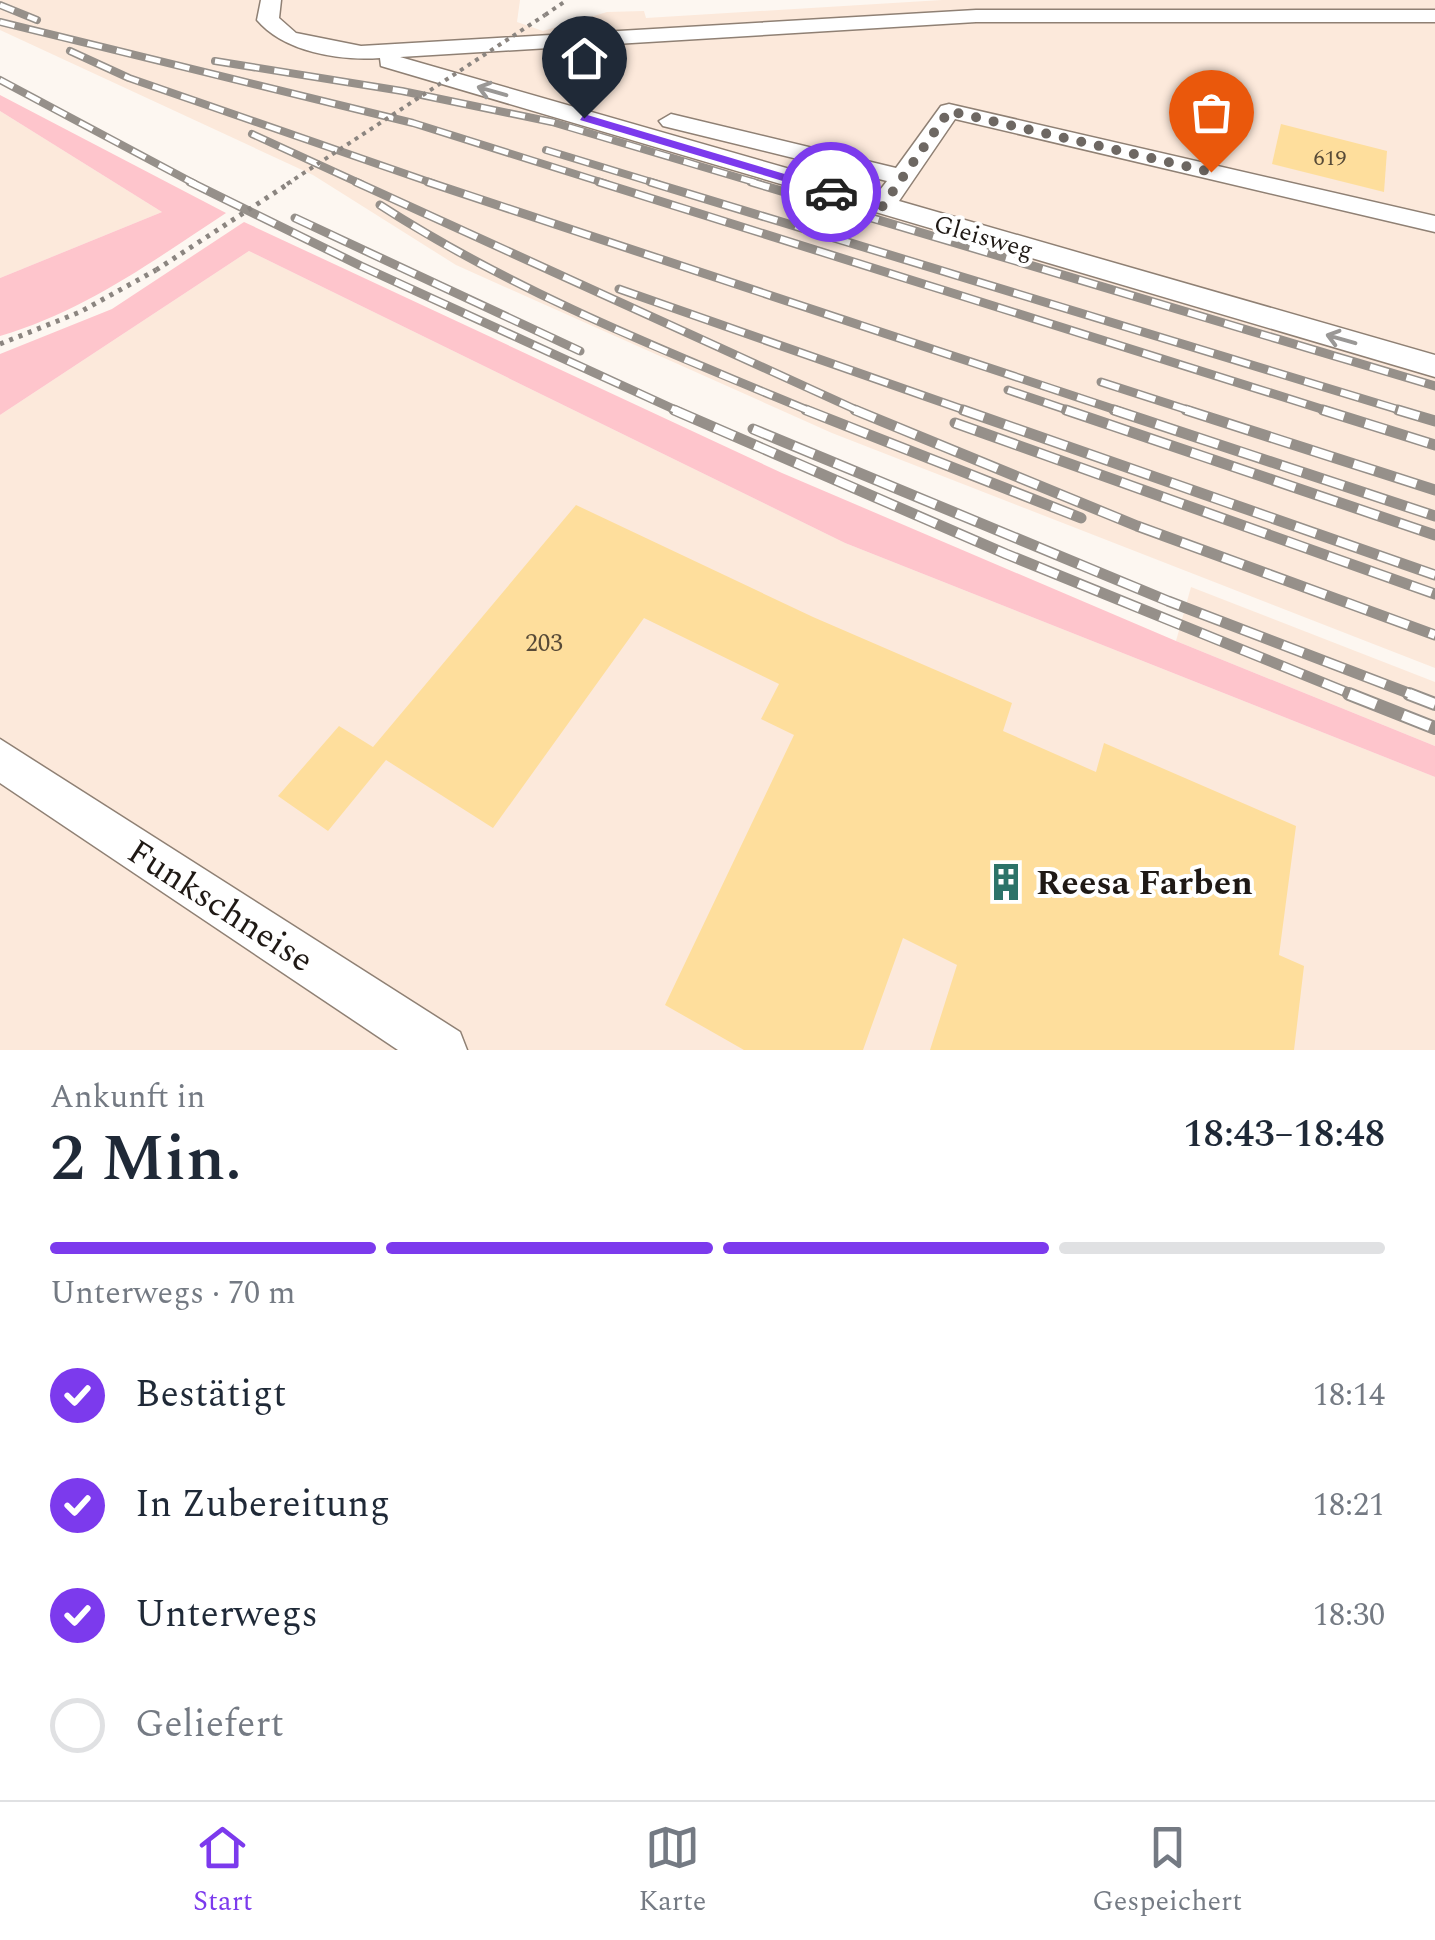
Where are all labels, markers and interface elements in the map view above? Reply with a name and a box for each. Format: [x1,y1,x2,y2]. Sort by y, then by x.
pin [542,16,627,119]
icon: home [557,31,612,86]
pin [1169,70,1254,173]
one-way arrow [477,80,508,99]
icon: bag [1184,85,1239,140]
courier [781,142,881,242]
house number: 619 [1313,142,1347,175]
icon: car [804,165,859,220]
street label: Gleisweg [929,206,1038,270]
one-way arrow [1326,329,1357,347]
house number: 203 [525,625,563,663]
street label: Funkschneise [117,826,324,986]
place label: Reesa Farben [1036,857,1253,910]
building icon: Reesa Farben [985,861,1027,903]
text: Ankunft in [50,1073,206,1122]
text: 18:43–18:48 [1183,1106,1385,1164]
text: 2 Min. [50,1110,242,1209]
text: Unterwegs · 70 m [50,1269,295,1318]
text: Bestätigt [135,1366,286,1424]
icon: check [50,1368,105,1423]
text: 18:14 [1313,1371,1385,1420]
text: In Zubereitung [135,1476,390,1534]
icon: check [50,1478,105,1533]
text: 18:21 [1313,1481,1385,1530]
text: Unterwegs [135,1586,318,1644]
icon: check [50,1588,105,1643]
text: 18:30 [1313,1591,1385,1640]
text: Geliefert [135,1696,284,1754]
tab: Start [193,1820,253,1923]
tab: Karte [639,1820,706,1923]
tab: Gespeichert [1092,1820,1242,1923]

